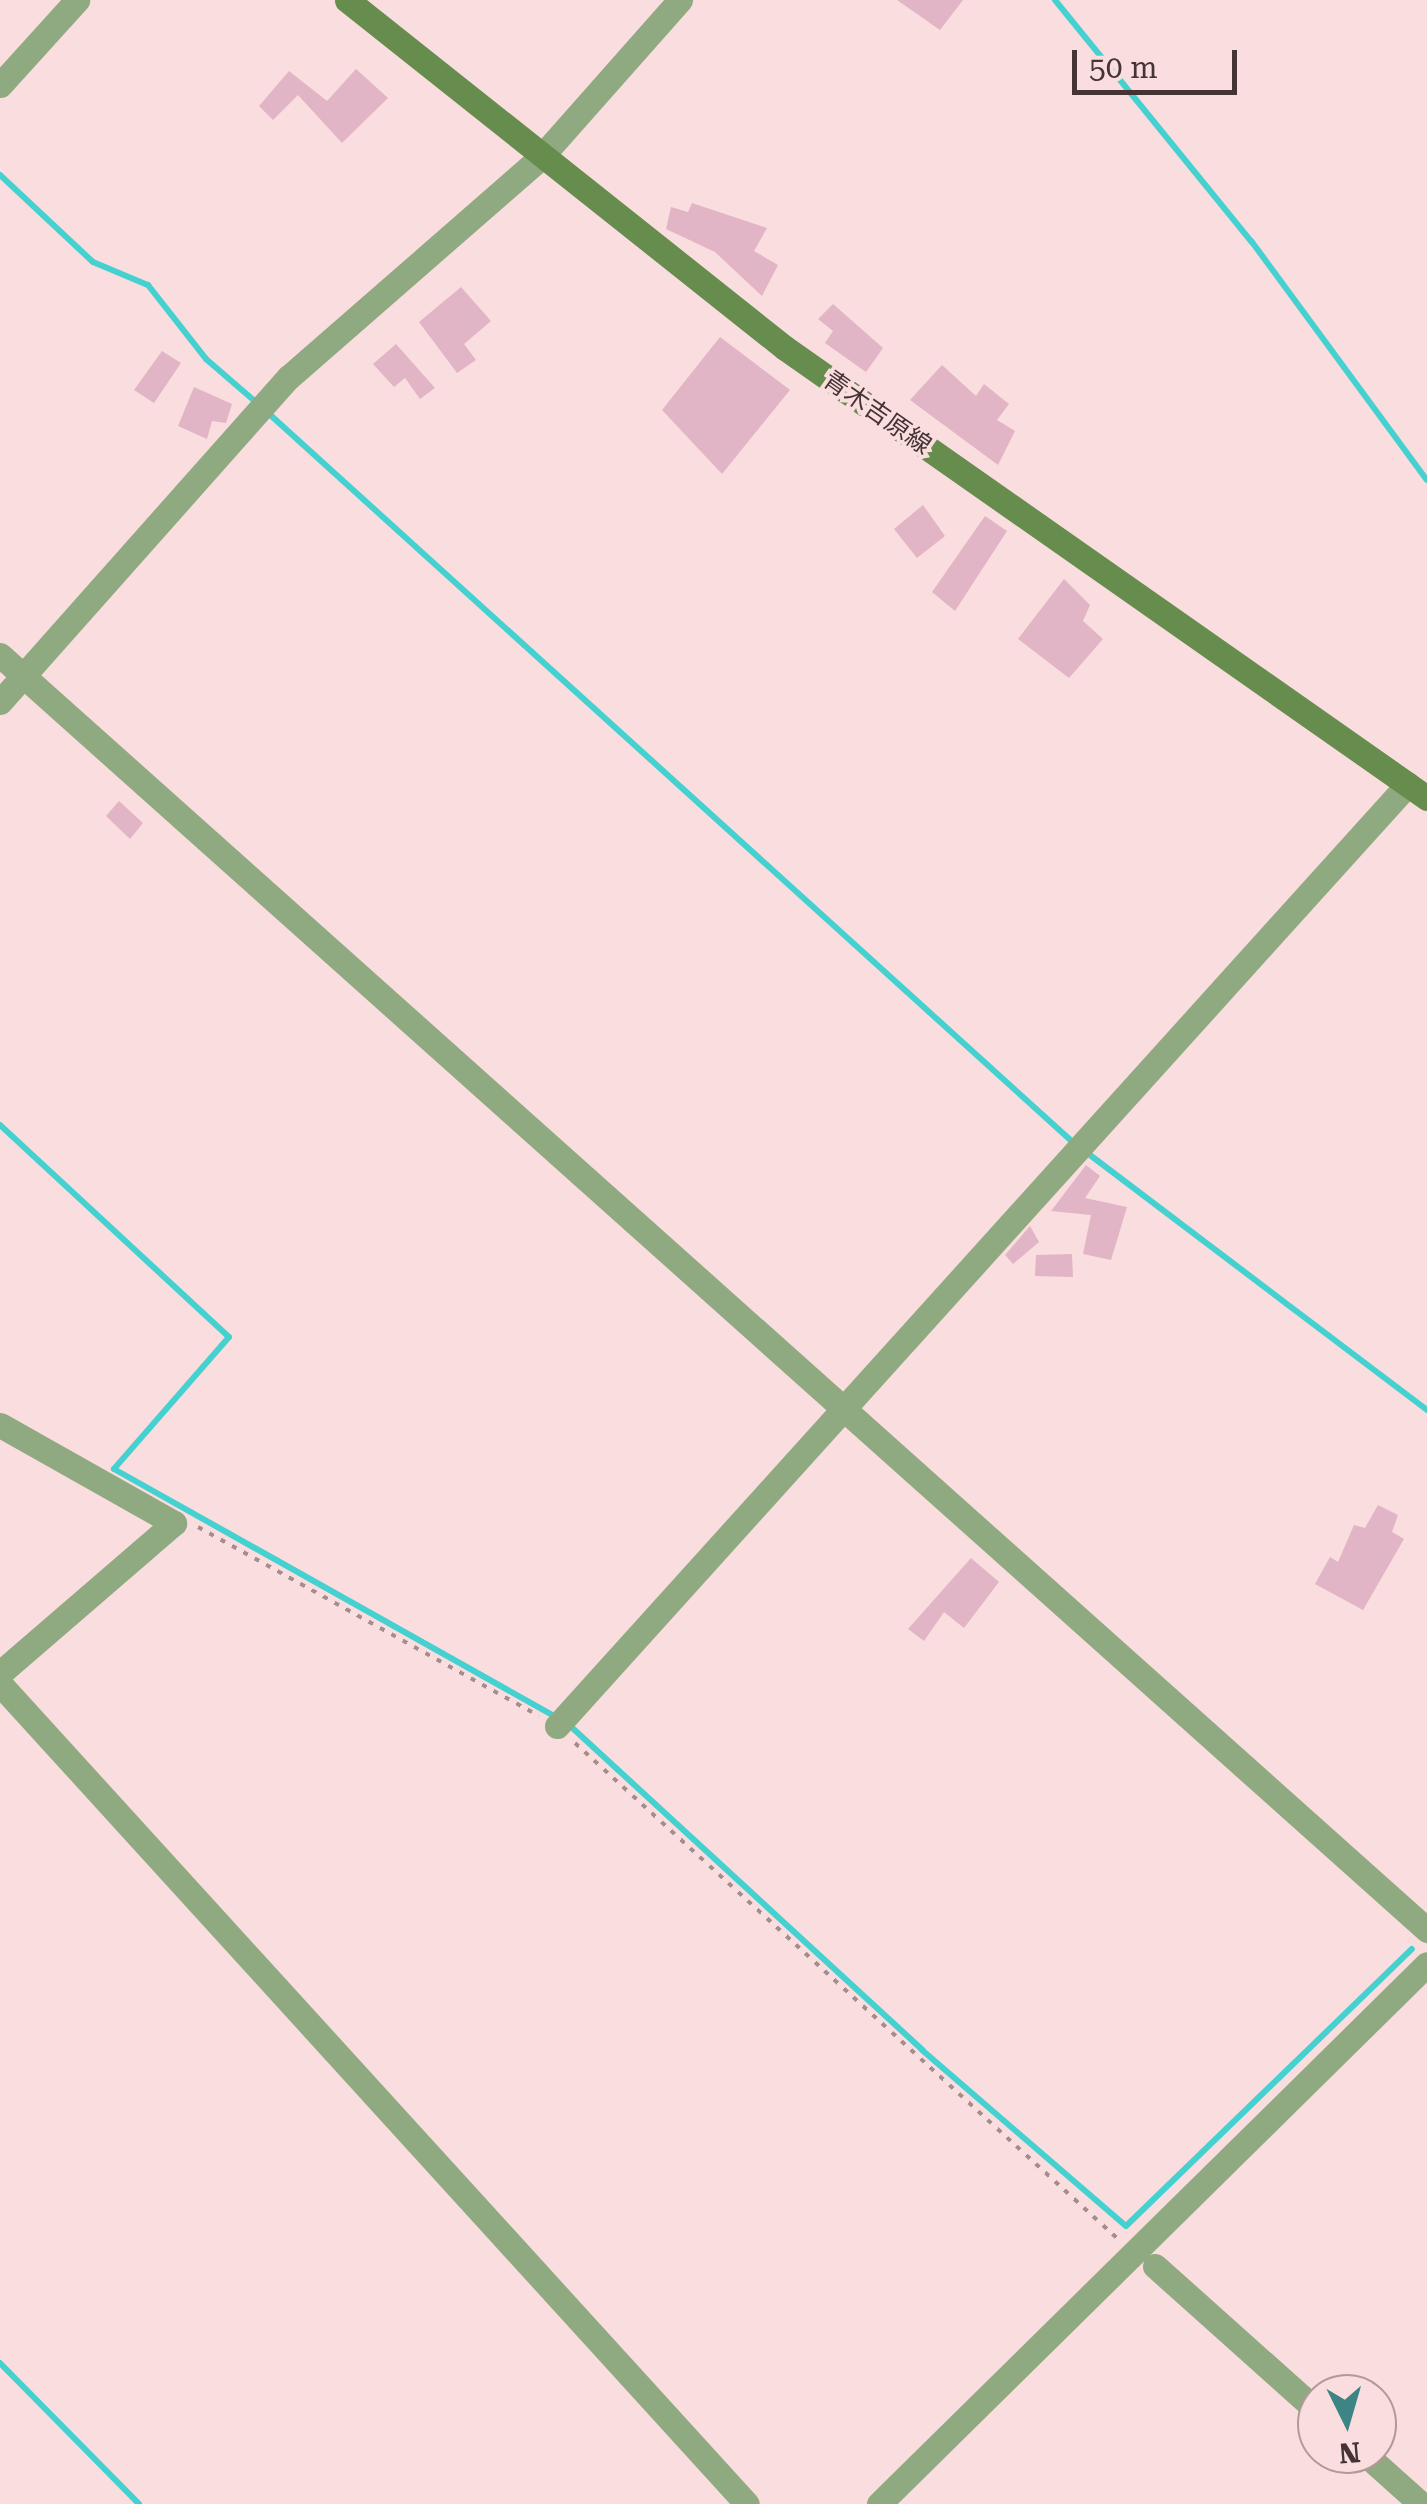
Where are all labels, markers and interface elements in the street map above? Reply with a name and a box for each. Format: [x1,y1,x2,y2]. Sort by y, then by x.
scale bar [1077,30,1242,92]
text: 50 m [1089,50,1158,85]
street label: 青木吉原線 [817,365,937,461]
north arrow [1297,2374,1397,2474]
text: N [1337,2435,1362,2470]

